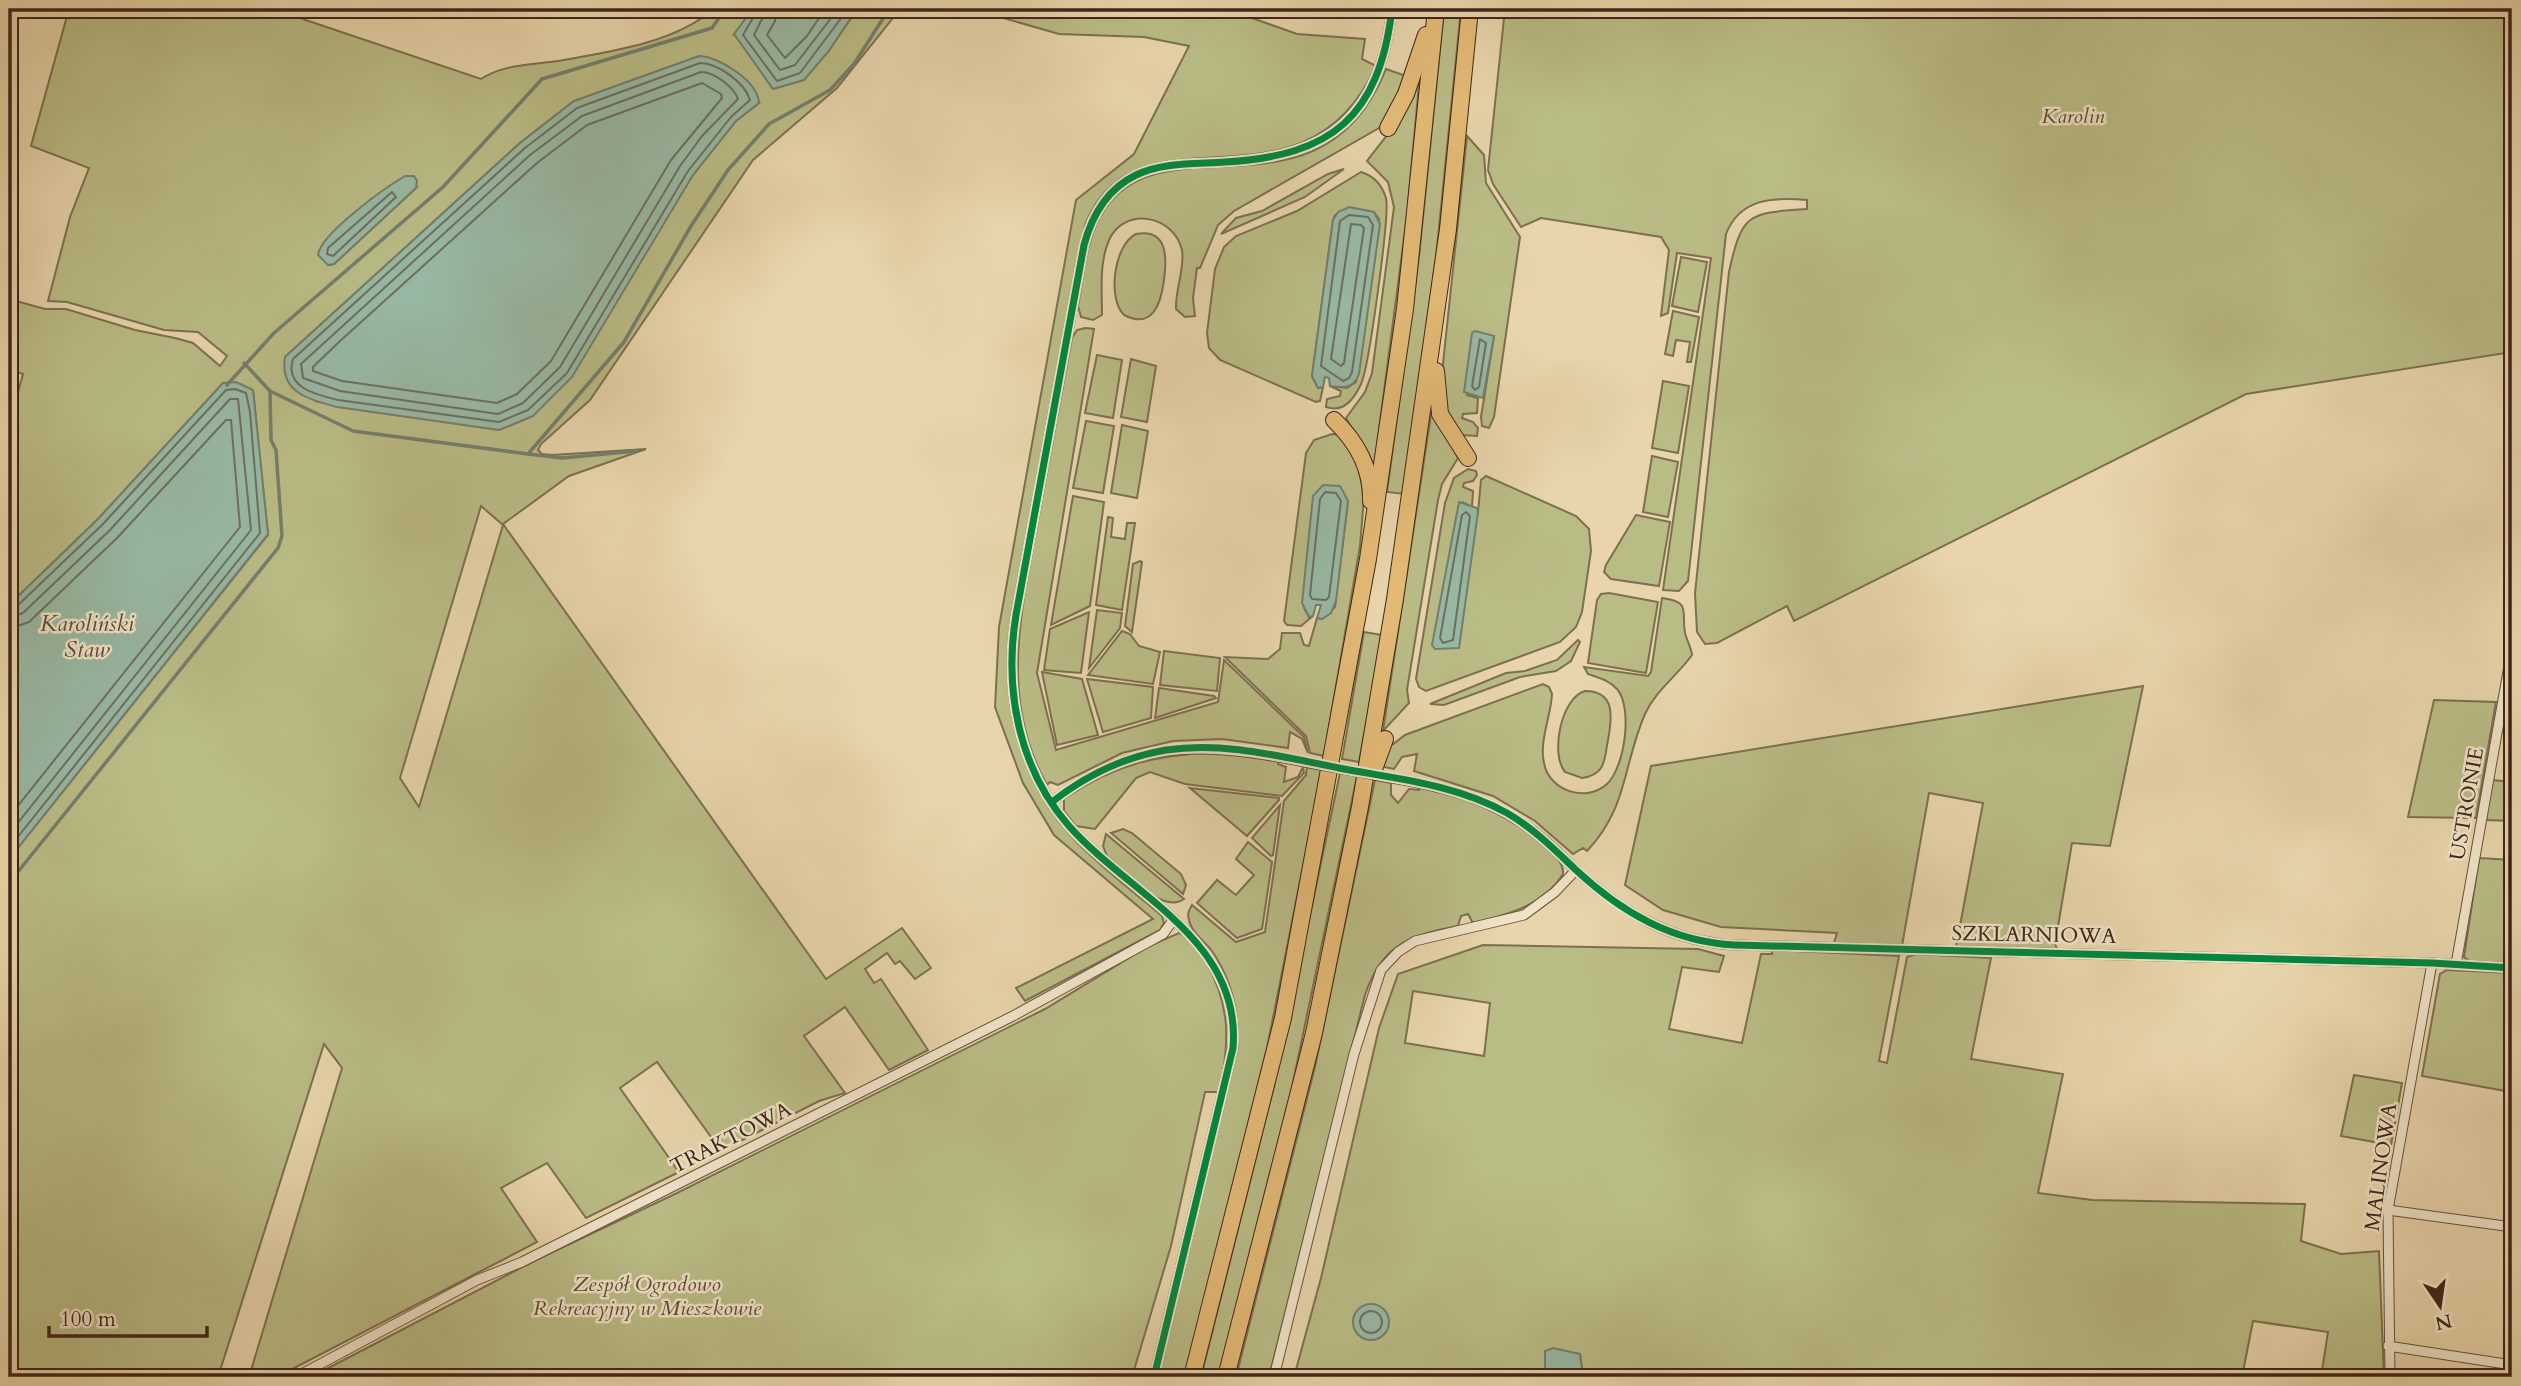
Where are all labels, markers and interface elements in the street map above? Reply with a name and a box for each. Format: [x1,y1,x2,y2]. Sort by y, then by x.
park label: Karolin [2042,102,2105,131]
water label: Karoliński Staw [40,608,135,665]
street label: USTRONIE [2443,745,2491,863]
street label: SZKLARNIOWA [1951,919,2117,951]
street label: TRAKTOWA [666,1095,797,1181]
street label: MALINOWA [2358,1101,2404,1233]
park label: Zespół Ogrodowo Rekreacyjny w Mieszkowie [533,1270,762,1323]
north arrow [2406,1270,2476,1340]
scale bar [49,1295,206,1339]
text: 100 m [60,1305,116,1334]
text: N [2432,1307,2455,1336]

